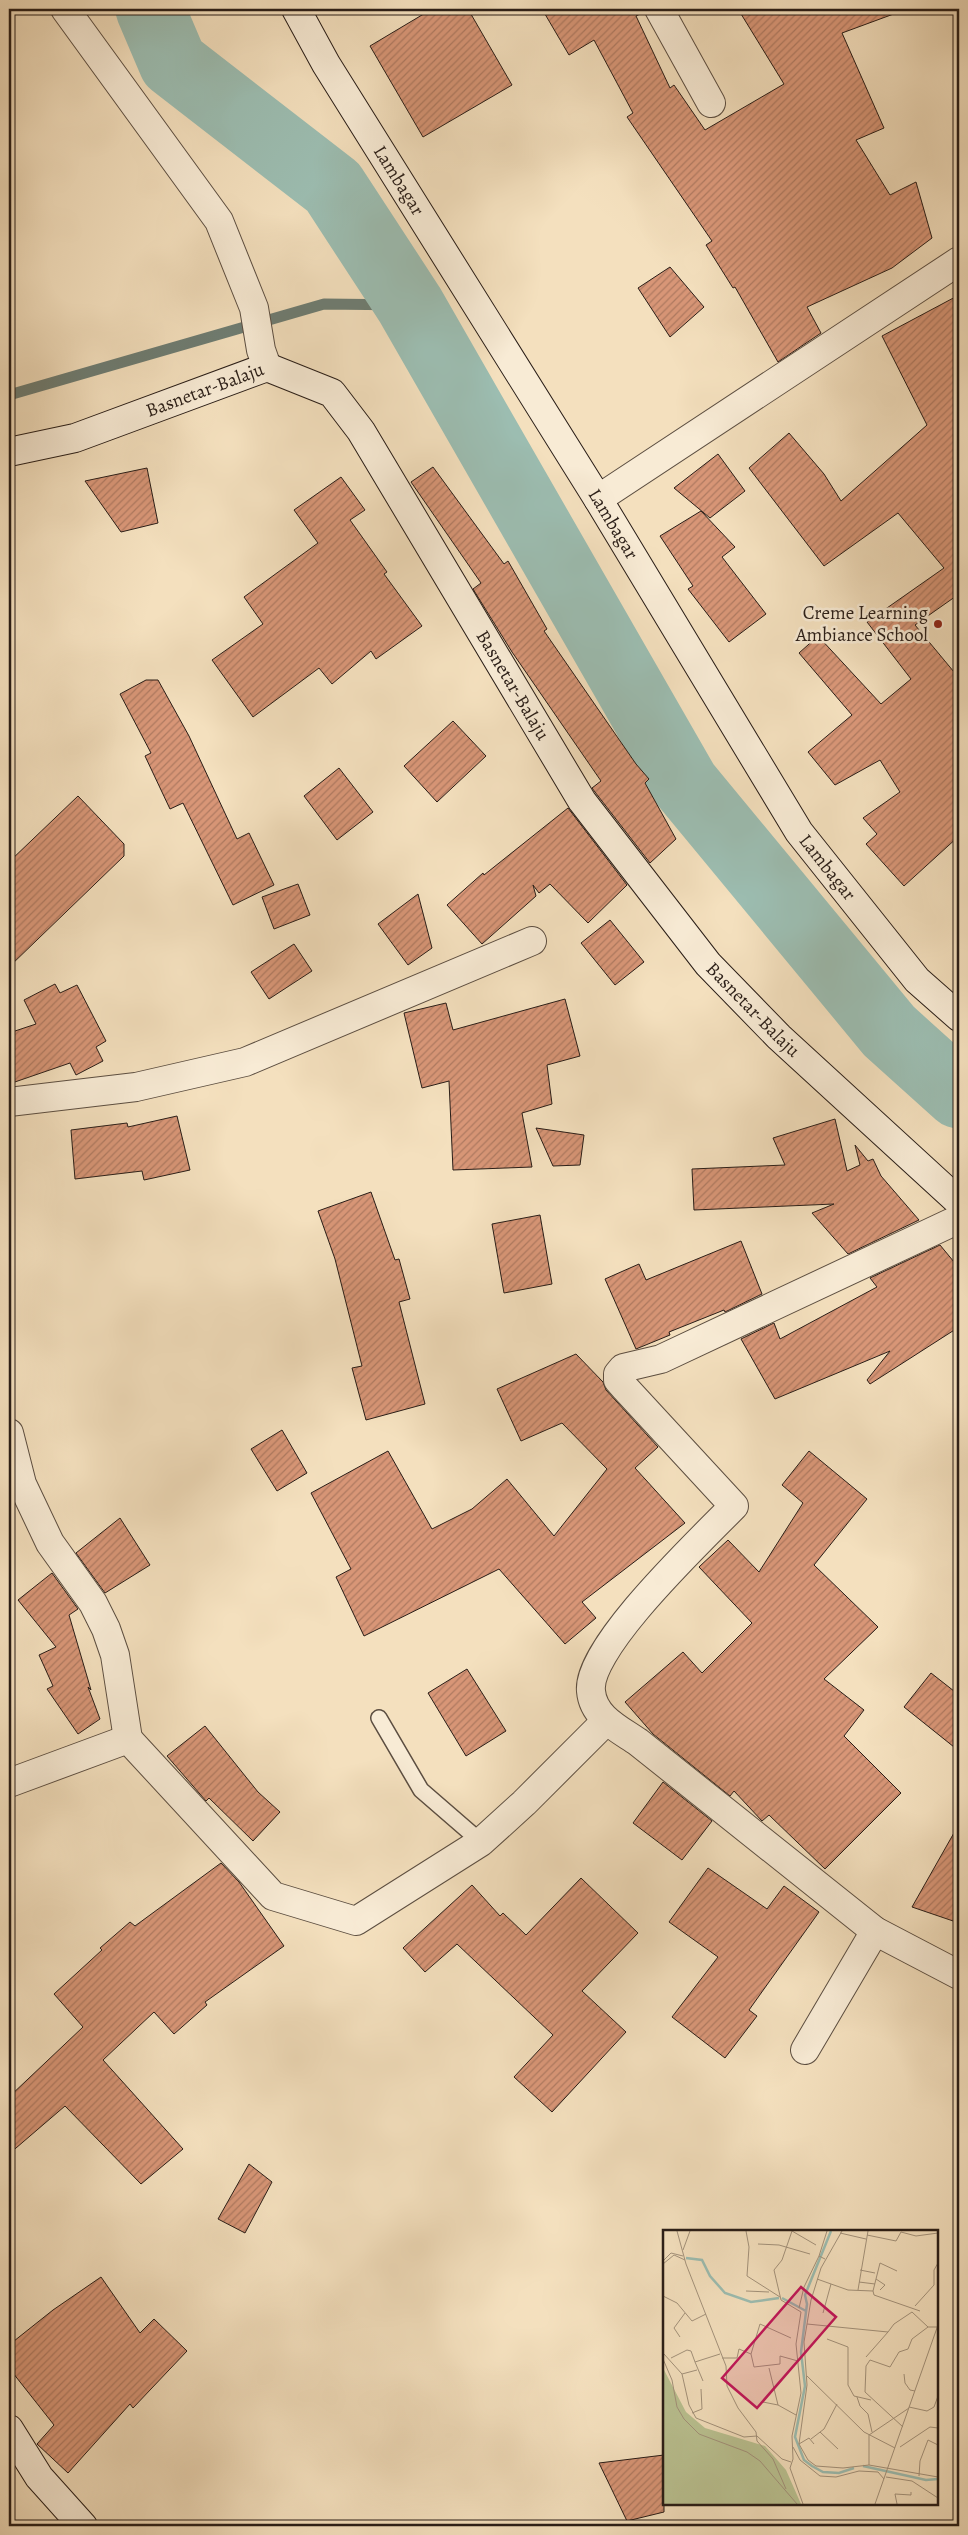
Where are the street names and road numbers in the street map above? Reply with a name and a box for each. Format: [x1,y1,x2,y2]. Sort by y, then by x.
street label: Lambagar [367,140,431,221]
street label: Basnetar-Balaju [142,356,268,424]
street label: Lambagar [582,484,644,564]
street label: Basnetar-Balaju [470,625,556,746]
street label: Lambagar [793,829,862,906]
street label: Basnetar-Balaju [700,956,806,1063]

